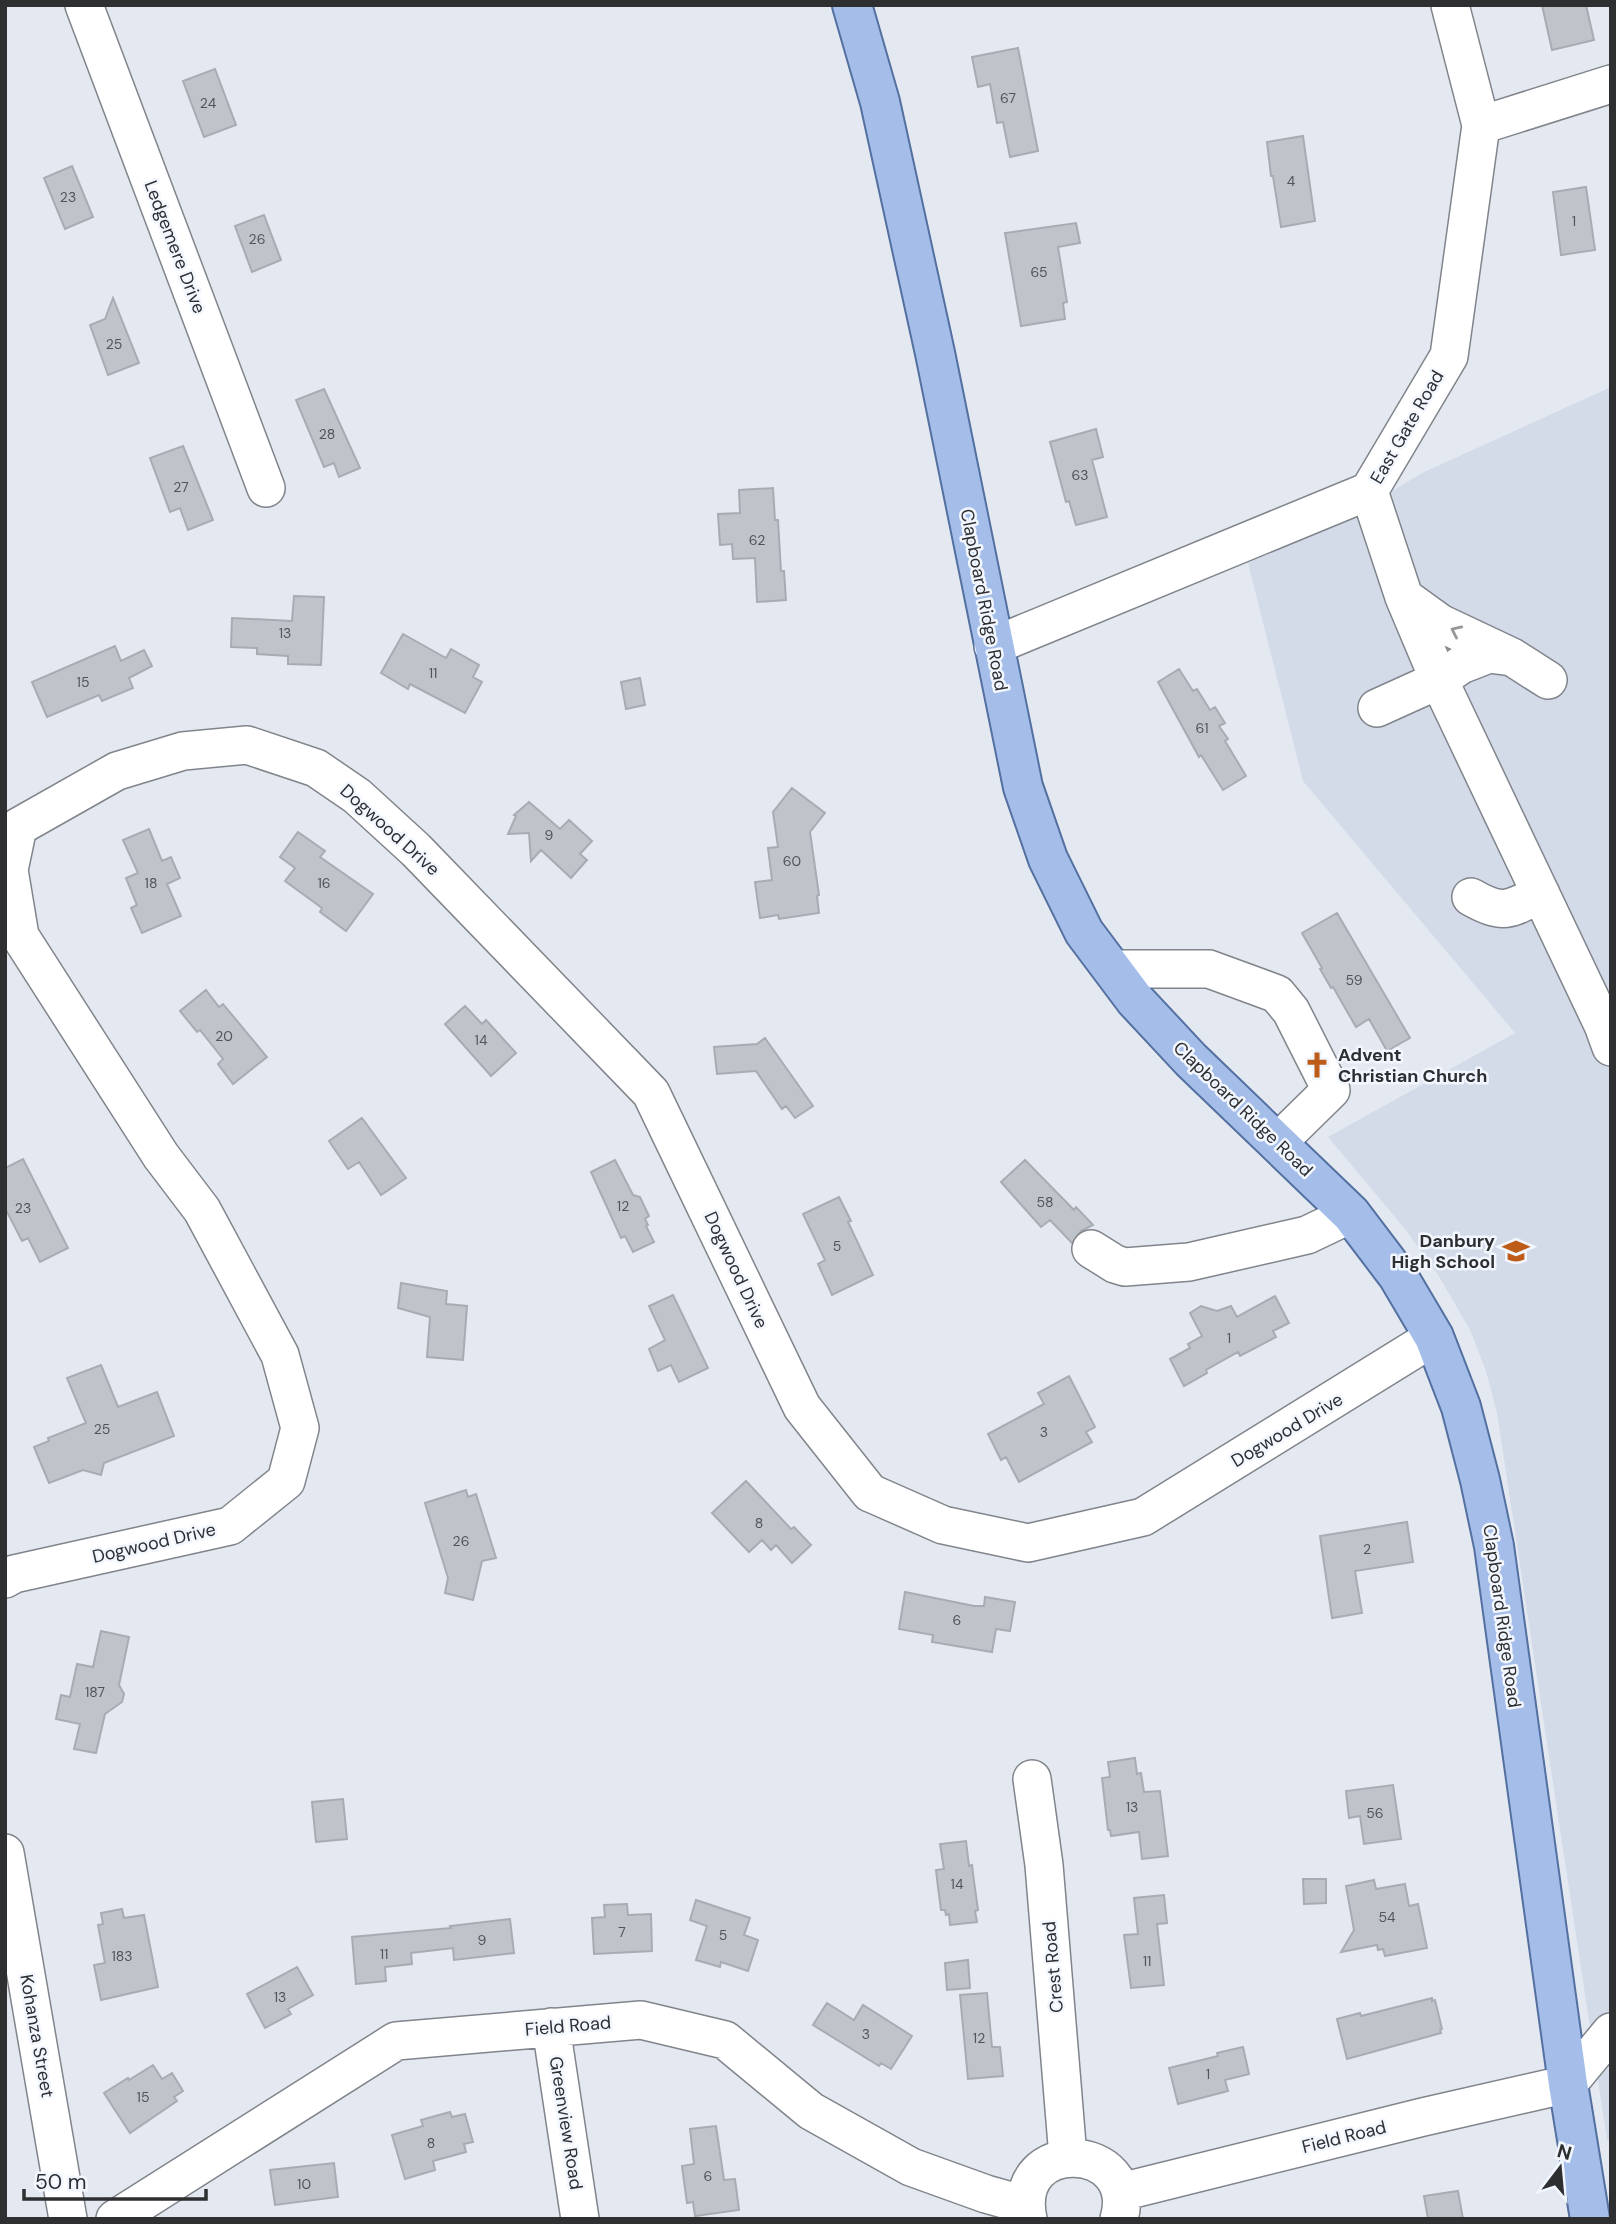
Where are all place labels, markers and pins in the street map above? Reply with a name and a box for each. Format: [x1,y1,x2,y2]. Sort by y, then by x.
place label: Advent Christian Church [1338,1043,1487,1088]
church icon: Advent Christian Church [1302,1050,1332,1080]
place label: Danbury High School [1391,1229,1495,1274]
school or university icon: Danbury High School [1501,1236,1531,1266]

